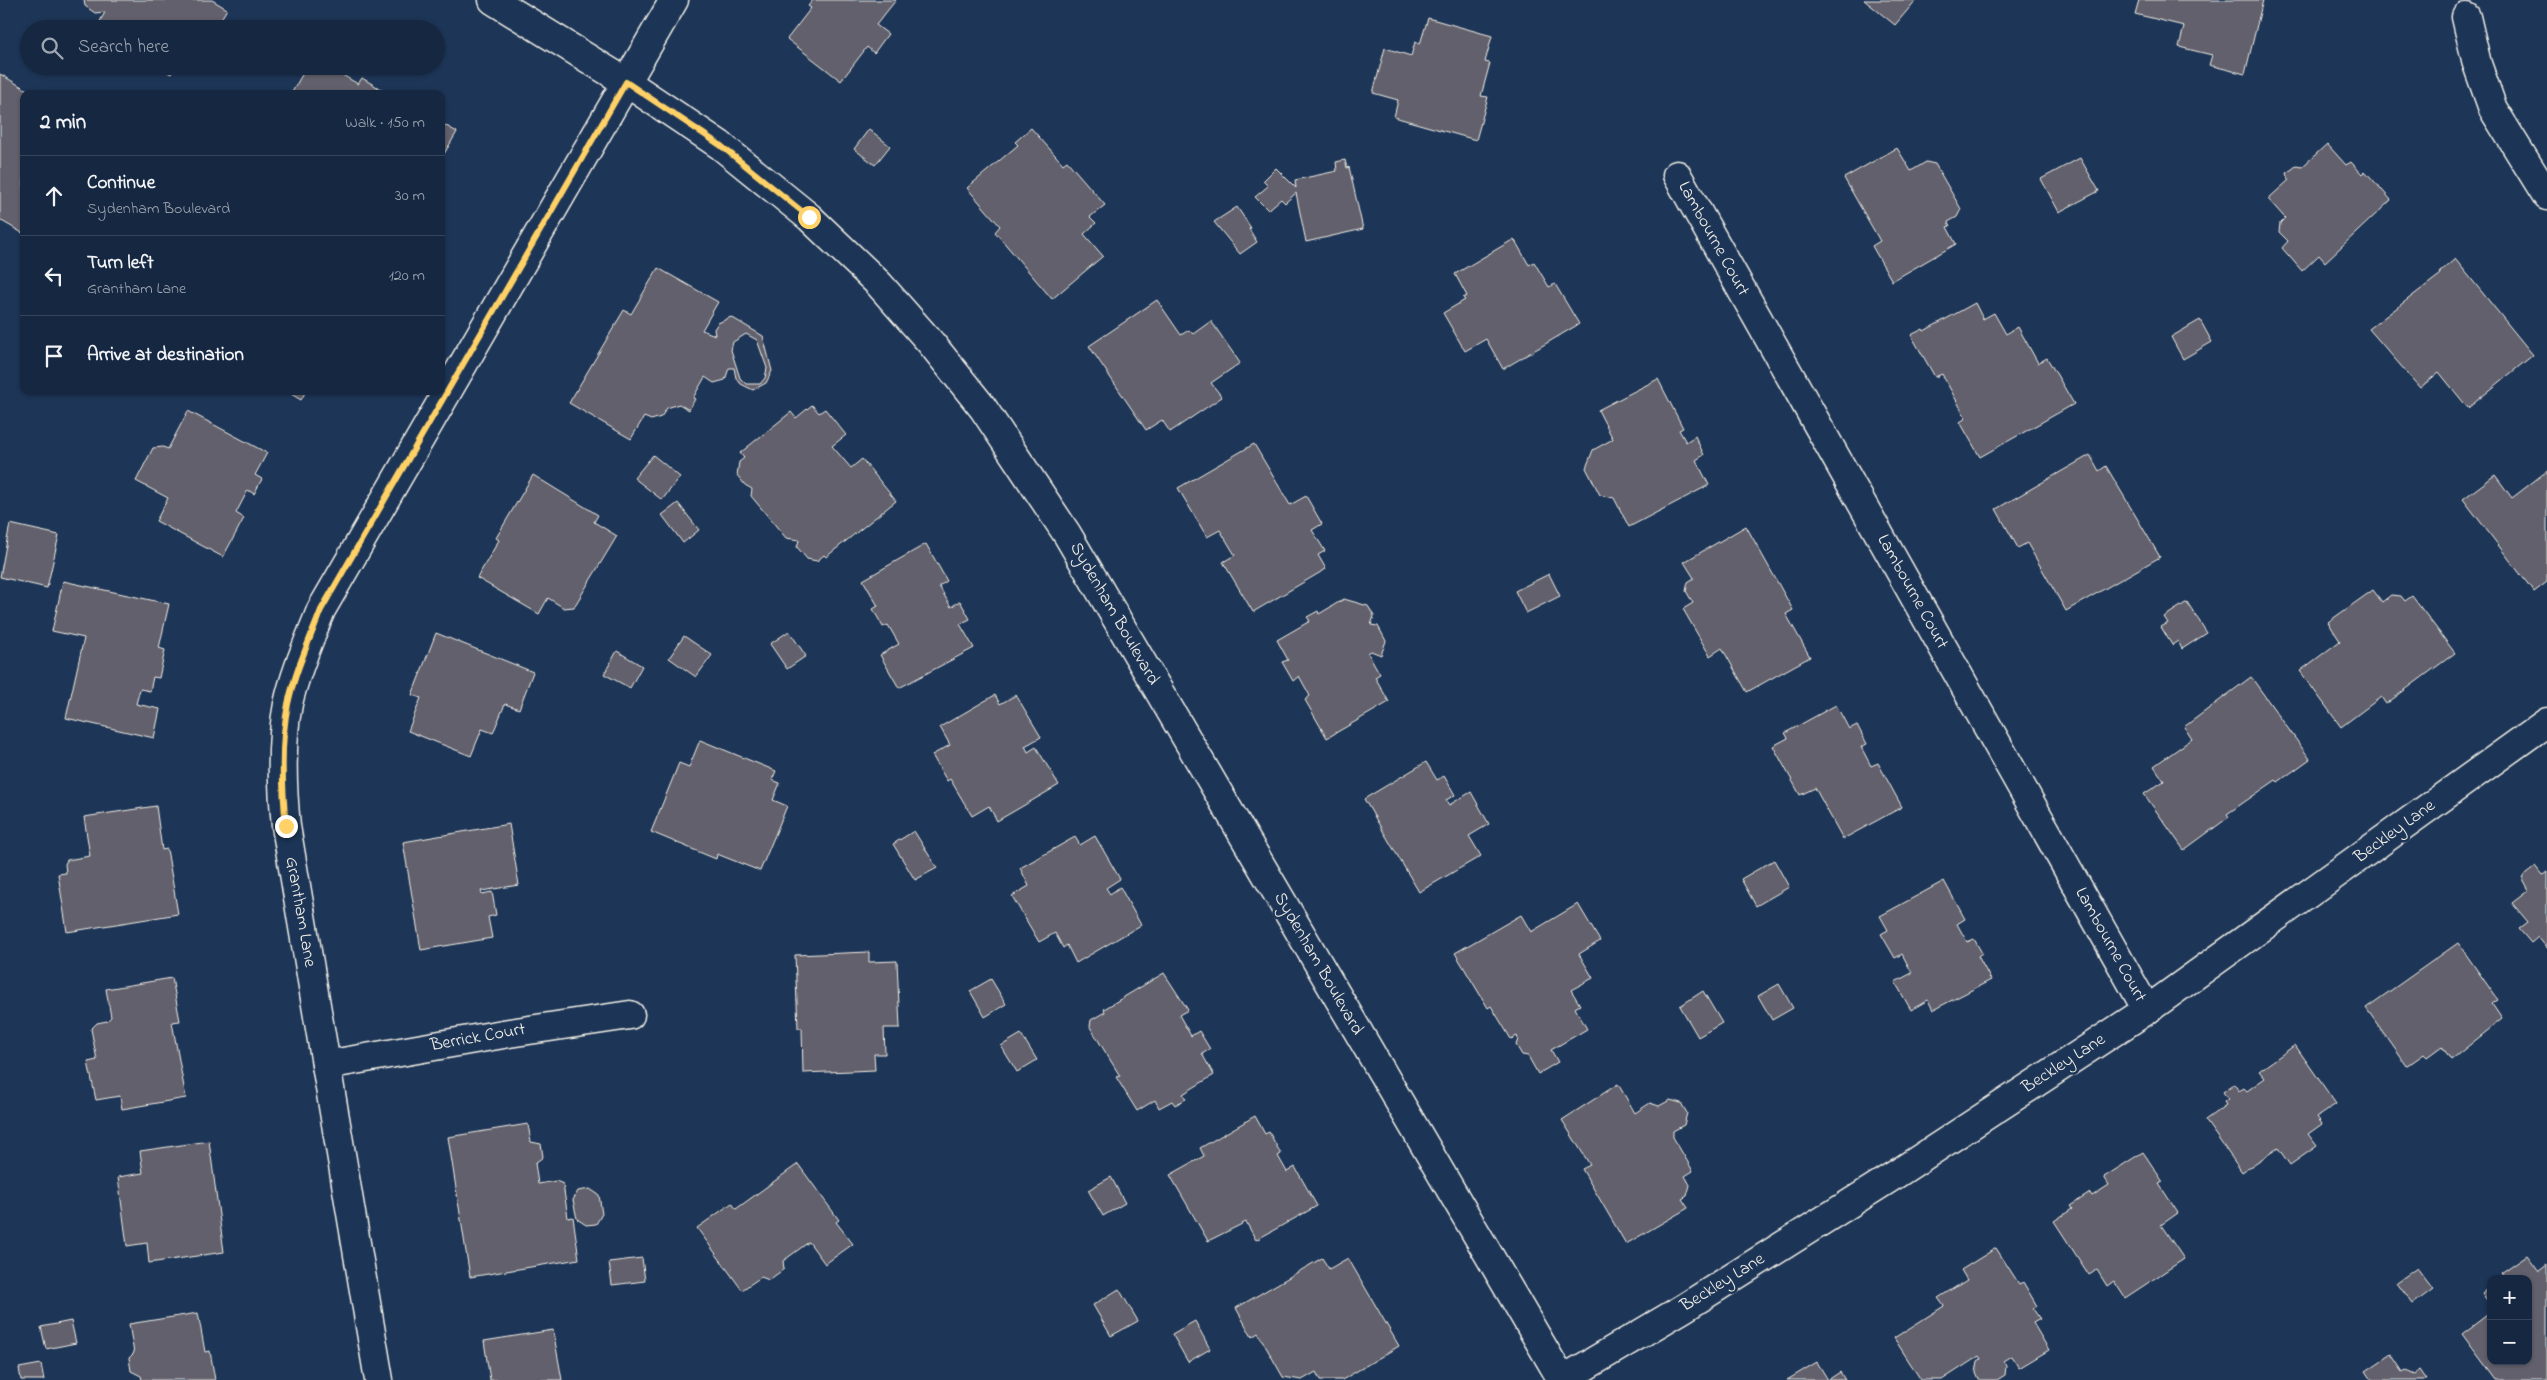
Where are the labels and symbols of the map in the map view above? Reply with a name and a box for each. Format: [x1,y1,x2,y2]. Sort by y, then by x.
street label: Lambourne Court [1671,177,1755,301]
route start [798,206,821,229]
street label: Lambourne Court [1870,530,1954,654]
street label: Sydenham Boulevard [1062,538,1166,690]
street label: Beckley Lane [2348,793,2442,871]
route end [275,815,298,838]
street label: Grantham Lane [278,855,323,970]
street label: Lambourne Court [2068,883,2152,1007]
street label: Sydenham Boulevard [1266,888,1370,1040]
street label: Berrick Court [427,1017,528,1059]
street label: Beckley Lane [2016,1027,2112,1101]
street label: Beckley Lane [1675,1246,1771,1320]

